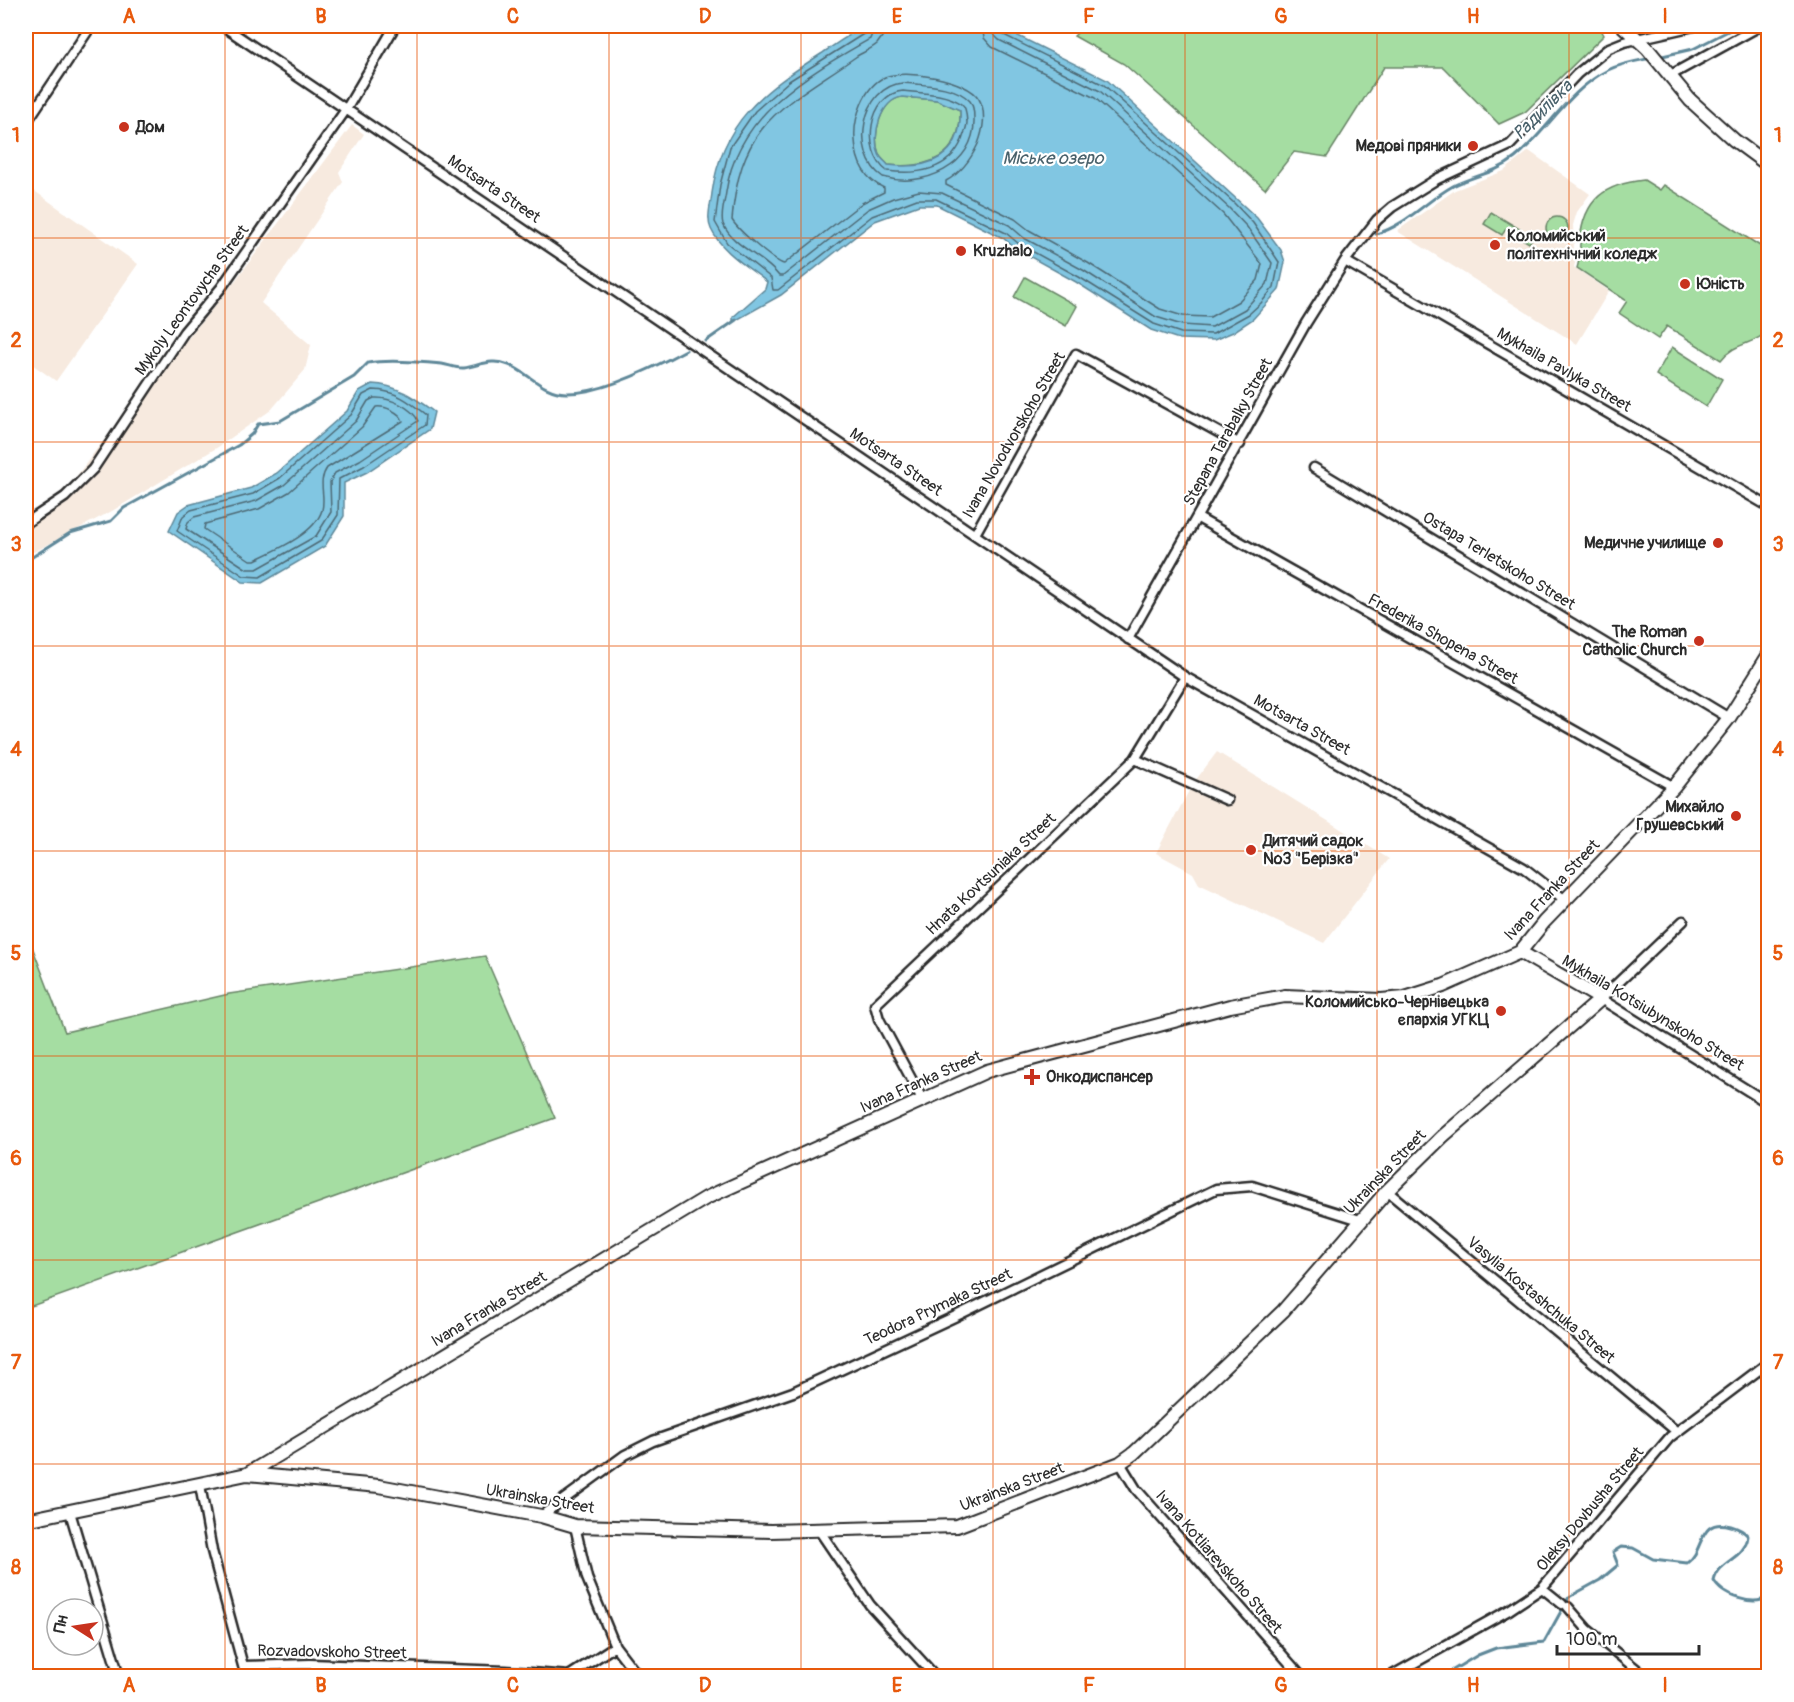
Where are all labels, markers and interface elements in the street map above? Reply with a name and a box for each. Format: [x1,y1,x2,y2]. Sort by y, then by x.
text: A [123,4,136,29]
text: B [315,4,327,29]
text: C [507,4,519,29]
text: D [699,4,712,29]
text: E [892,4,903,29]
text: F [1083,4,1095,29]
text: G [1274,4,1288,29]
text: H [1467,4,1480,29]
text: I [1662,4,1668,29]
water label: Радилівка [1508,74,1579,145]
place label: Дом [135,117,165,137]
marker: Дом [117,120,131,134]
text: 1 [12,123,20,148]
text: 1 [1774,123,1782,148]
place label: Медові пряники [1356,136,1462,156]
marker: Медові пряники [1466,139,1480,153]
water label: Міське озеро [1002,147,1105,170]
street label: Motsarta Street [444,151,545,228]
street label: Mykoly Leontovycha Street [131,220,254,379]
place label: Коломийський політехнічний коледж [1507,226,1658,264]
marker: Коломийський політехнічний коледж [1488,238,1502,252]
place label: Kruzhalo [973,241,1032,261]
marker: Kruzhalo [954,244,968,258]
place label: Юність [1696,274,1745,294]
marker: Юність [1678,277,1692,291]
street label: Mykhaila Pavlyka Street [1493,323,1635,417]
text: 2 [10,328,22,353]
text: 2 [1772,328,1784,353]
street label: Ivana Novodvorskoho Street [958,348,1070,522]
street label: Stepana Tarabalky Street [1179,354,1277,510]
street label: Motsarta Street [846,424,947,501]
street label: Ostapa Terletskoho Street [1419,507,1579,615]
text: 3 [10,532,22,557]
text: 3 [1772,532,1784,557]
place label: Медичне училище [1584,533,1707,553]
marker: Медичне училище [1711,536,1725,550]
street label: Frederika Shopena Street [1364,589,1522,689]
place label: The Roman Catholic Church [1583,622,1687,660]
marker: The Roman Catholic Church [1692,634,1706,648]
street label: Motsarta Street [1250,690,1354,760]
text: 4 [10,737,22,762]
text: 4 [1772,737,1784,762]
place label: Михайло Грушевський [1636,797,1724,835]
street label: Hnata Kovtsuniaka Street [922,808,1061,939]
marker: Михайло Грушевський [1729,809,1743,823]
place label: Дитячий садок №3 "Берізка" [1262,831,1364,869]
street label: Ivana Franka Street [1500,835,1604,945]
marker: Дитячий садок №3 "Берізка" [1244,843,1258,857]
text: 5 [11,941,22,966]
text: 5 [1773,941,1784,966]
street label: Mykhaila Kotsiubynskoho Street [1558,951,1748,1076]
place label: Коломийсько-Чернівецька єпархія УГКЦ [1305,992,1490,1030]
marker: Коломийсько-Чернівецька єпархія УГКЦ [1494,1004,1508,1018]
street label: Ivana Franka Street [857,1046,985,1118]
place label: Онкодиспансер [1046,1067,1153,1087]
marker: Онкодиспансер [1023,1068,1041,1086]
street label: Ukrainska Street [1340,1125,1431,1218]
text: 6 [10,1146,22,1171]
text: 6 [1772,1146,1784,1171]
street label: Vasylia Kostashchuka Street [1463,1232,1620,1368]
street label: Teodora Prymaka Street [861,1264,1016,1350]
street label: Ivana Franka Street [428,1266,551,1351]
text: 7 [11,1350,22,1375]
text: 7 [1773,1350,1784,1375]
street label: Oleksy Dovbusha Street [1532,1442,1648,1575]
street label: Ukrainska Street [957,1458,1067,1516]
street label: Ukrainska Street [484,1480,596,1518]
street label: Ivana Kotliarevskoho Street [1151,1486,1287,1638]
text: 8 [11,1555,21,1580]
text: 8 [1773,1555,1783,1580]
north arrow [45,1597,105,1657]
text: Пн [50,1613,73,1635]
scale bar [1557,1618,1700,1656]
text: 100 m [1566,1628,1618,1651]
street label: Rozvadovskoho Street [257,1641,407,1663]
text: A [123,1673,136,1698]
text: B [315,1673,327,1698]
text: C [507,1673,519,1698]
text: D [699,1673,712,1698]
text: E [892,1673,903,1698]
text: F [1083,1673,1095,1698]
text: G [1274,1673,1288,1698]
text: H [1467,1673,1480,1698]
text: I [1662,1673,1668,1698]

